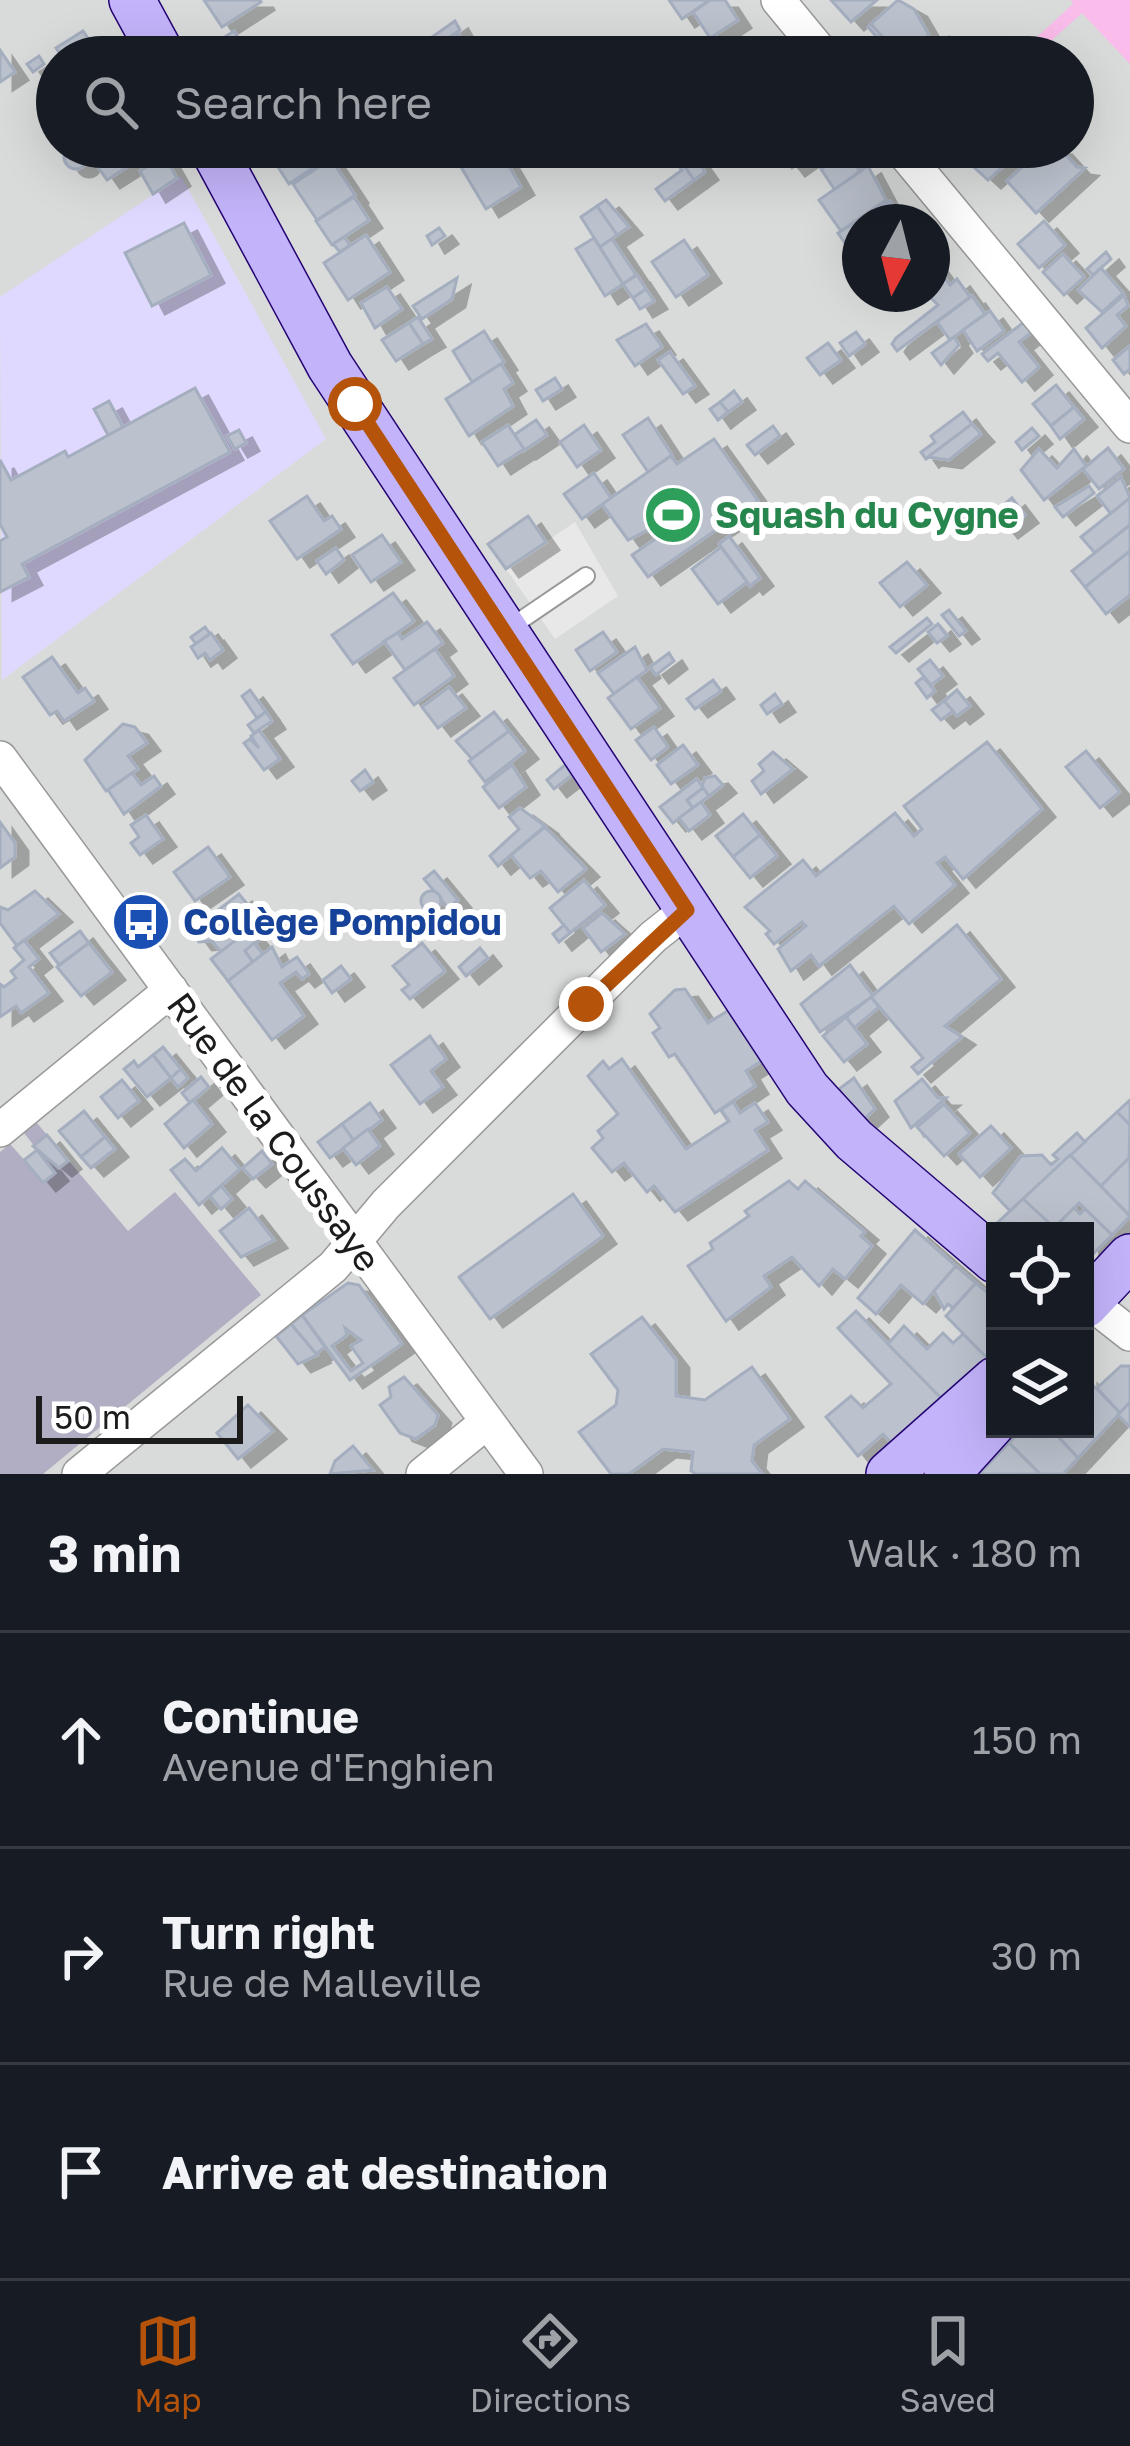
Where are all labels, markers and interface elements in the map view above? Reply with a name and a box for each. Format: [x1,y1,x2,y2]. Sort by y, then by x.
search box [36,36,1094,168]
icon: search [78,69,144,135]
text: Search here [174,75,432,129]
north arrow [842,204,950,312]
route start [328,377,382,431]
sports icon: Squash du Cygne [642,484,704,546]
place label: Squash du Cygne [715,493,1019,536]
bus stop icon: Collège Pompidou [110,891,172,953]
place label: Collège Pompidou [183,900,502,943]
route end [559,977,613,1031]
street label: Rue de la Coussaye [159,984,390,1280]
map controls [986,1222,1094,1438]
button: locate [986,1222,1094,1330]
button: layers [986,1330,1094,1438]
scale bar [36,1390,243,1443]
text: 50 m [54,1397,131,1436]
text: 3 min [48,1522,181,1583]
text: Walk · 180 m [847,1529,1082,1576]
text: Continue [162,1689,359,1743]
icon: ahead [48,1707,114,1773]
text: 150 m [972,1716,1082,1763]
text: Avenue d'Enghien [162,1743,495,1790]
text: Turn right [162,1905,375,1959]
icon: right [48,1923,114,1989]
text: 30 m [991,1932,1082,1979]
text: Rue de Malleville [162,1959,482,2006]
icon: arrive [48,2139,114,2205]
text: Arrive at destination [162,2145,608,2199]
tab: Map [134,2308,202,2419]
tab: Directions [470,2308,631,2419]
tab: Saved [899,2308,996,2419]

